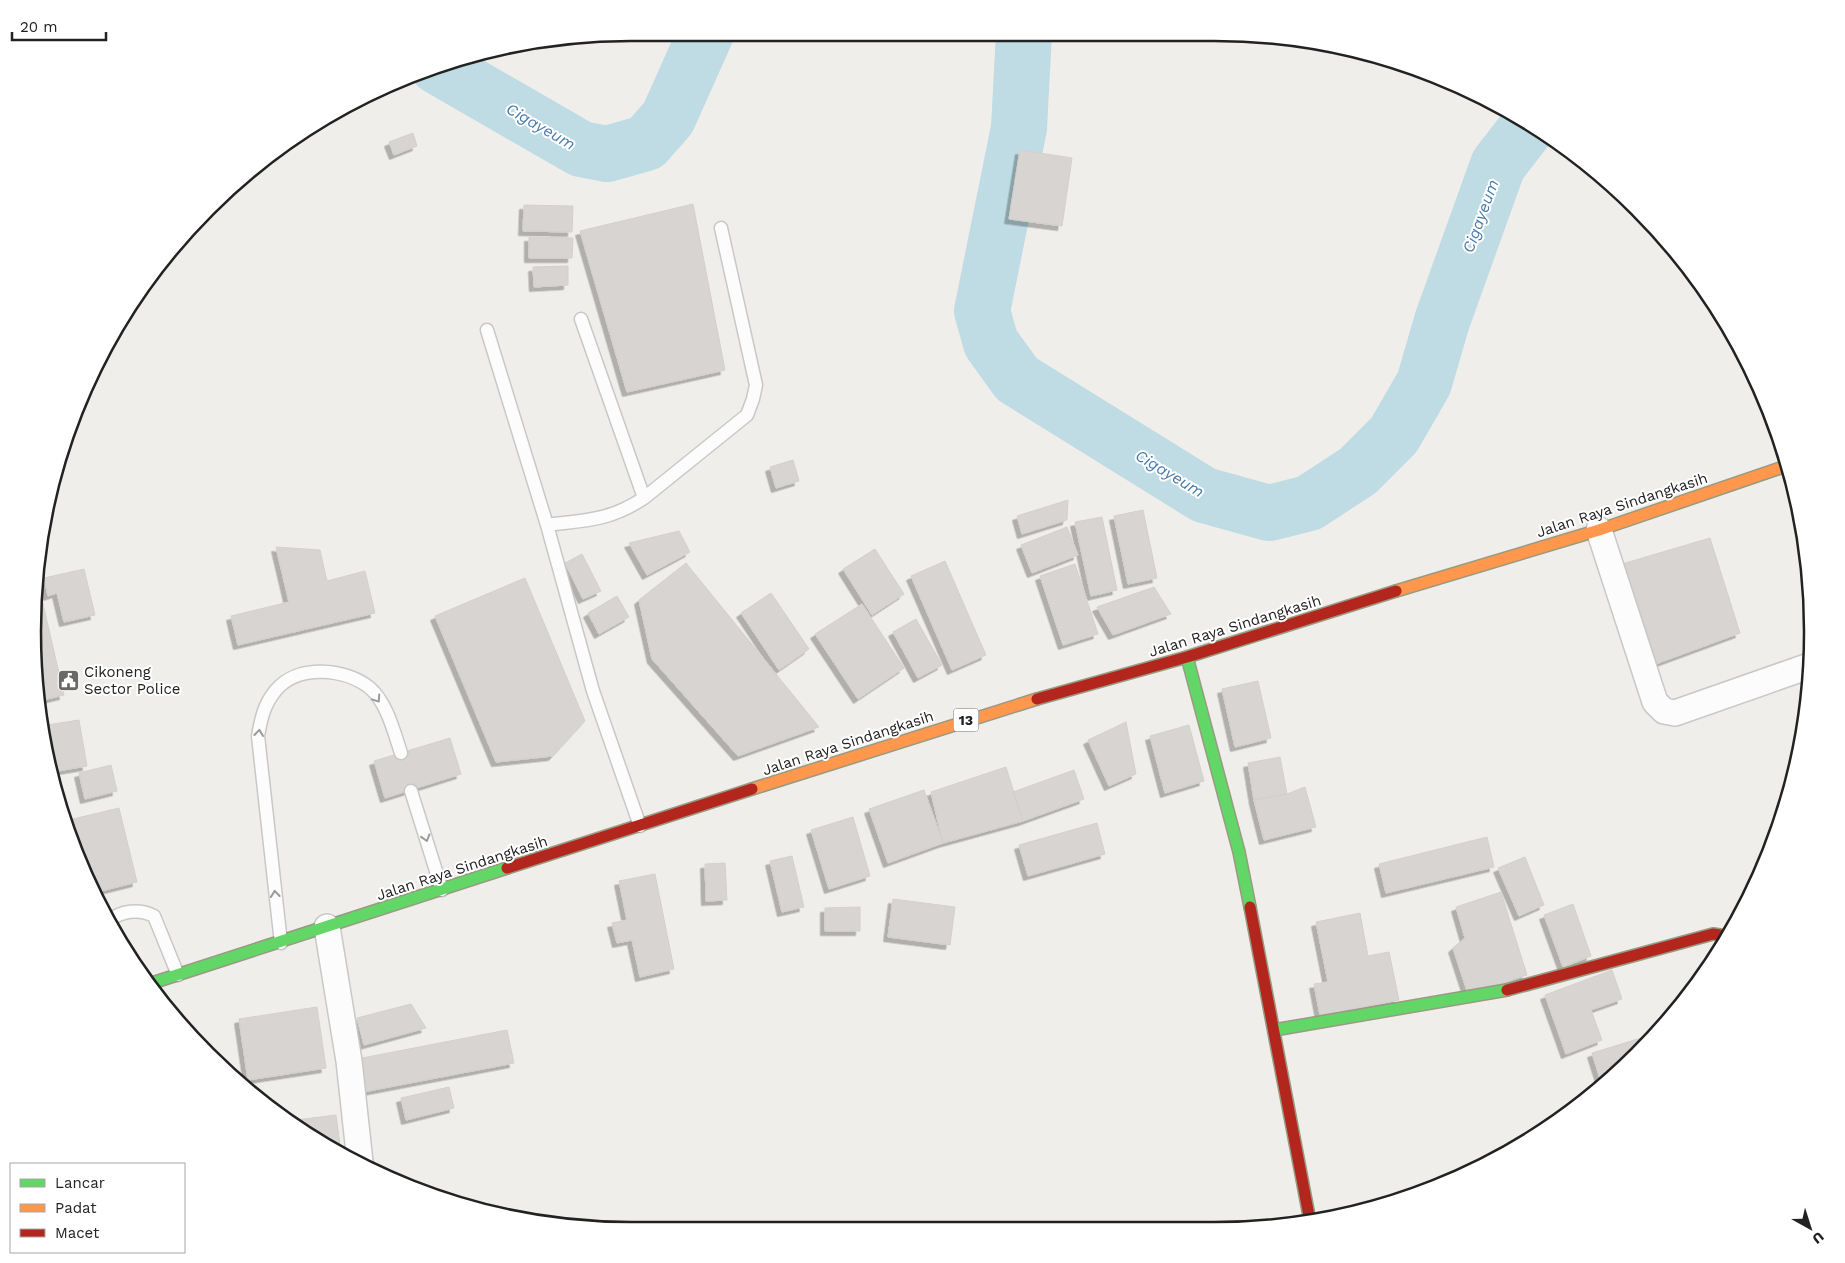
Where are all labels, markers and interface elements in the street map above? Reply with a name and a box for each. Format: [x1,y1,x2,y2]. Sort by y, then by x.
scale bar [12,10,106,42]
text: 20 m [20,18,58,36]
water label: Cigayeum [503,99,579,154]
water label: Cigayeum [1458,177,1503,255]
water label: Cigayeum [1132,446,1207,501]
street label: Jalan Raya Sindangkasih [1534,469,1710,541]
street label: Jalan Raya Sindangkasih [1147,591,1323,661]
place label: Cikoneng Sector Police [84,663,181,698]
public building icon: Cikoneng Sector Police [56,669,80,693]
one-way arrow [371,693,380,702]
street label: Jalan Raya Sindangkasih [760,707,936,779]
road number: 13 [954,708,978,732]
one-way arrow [253,728,264,736]
street label: Jalan Raya Sindangkasih [374,832,550,904]
one-way arrow [420,833,430,842]
one-way arrow [270,890,281,898]
legend [10,1163,185,1253]
text: Lancar [55,1174,105,1192]
text: Padat [55,1199,97,1217]
north arrow [1785,1203,1835,1253]
text: Macet [55,1224,100,1242]
text: U [1809,1229,1827,1247]

